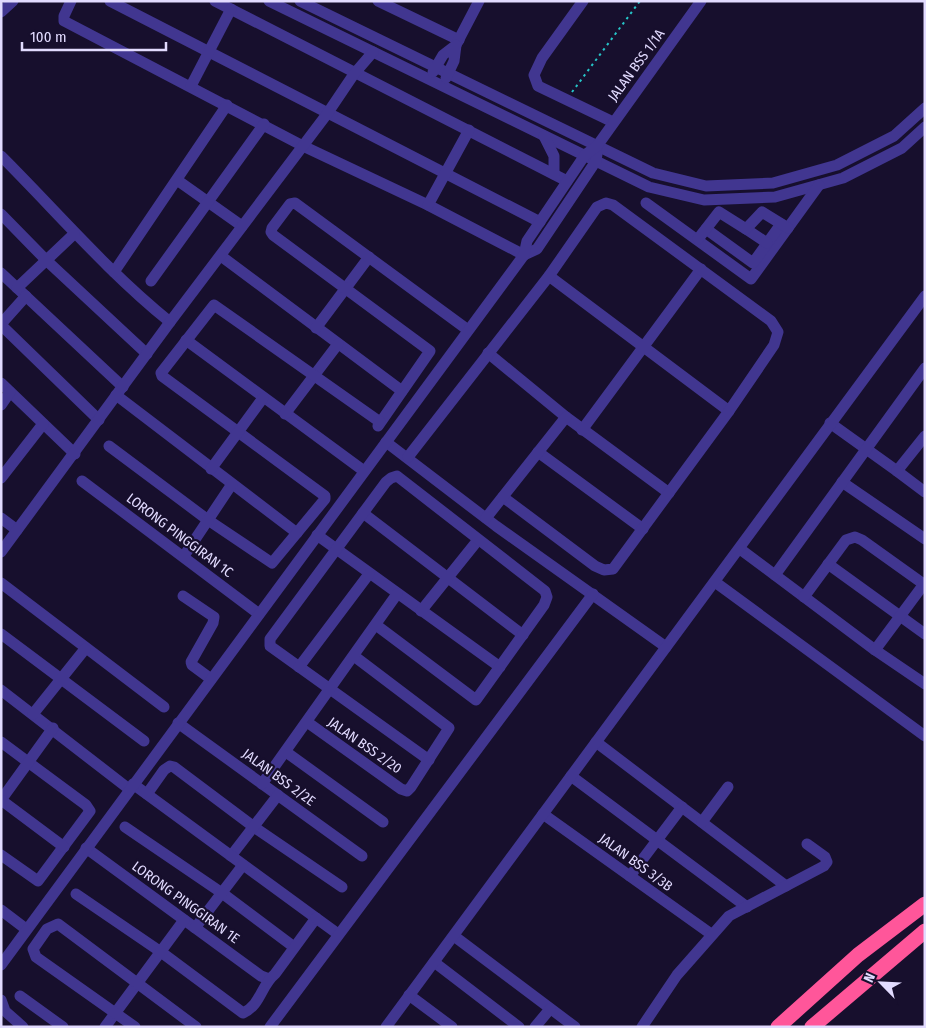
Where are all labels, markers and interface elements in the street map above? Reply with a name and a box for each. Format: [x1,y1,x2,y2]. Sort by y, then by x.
scale bar [22,20,166,52]
street label: JALAN BSS 1/1A [605,25,669,105]
text: 100 m [30,28,67,46]
street label: LORONG PINGGIRAN 1C [123,490,236,581]
street label: JALAN BSS 2/20 [324,714,405,777]
street label: JALAN BSS 2/2E [239,745,319,810]
street label: JALAN BSS 3/3B [595,830,676,895]
street label: LORONG PINGGIRAN 1E [129,858,243,947]
north arrow [856,958,906,1008]
text: N [860,971,879,985]

